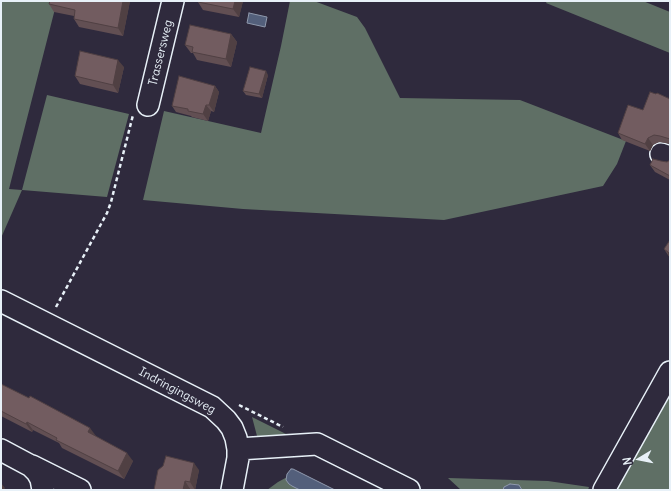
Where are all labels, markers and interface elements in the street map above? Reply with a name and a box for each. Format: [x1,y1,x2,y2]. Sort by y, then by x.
street label: Trassersweg [146,19,176,87]
street label: Indringingsweg [136,365,218,417]
north arrow [619,439,659,479]
text: N [620,456,635,466]

